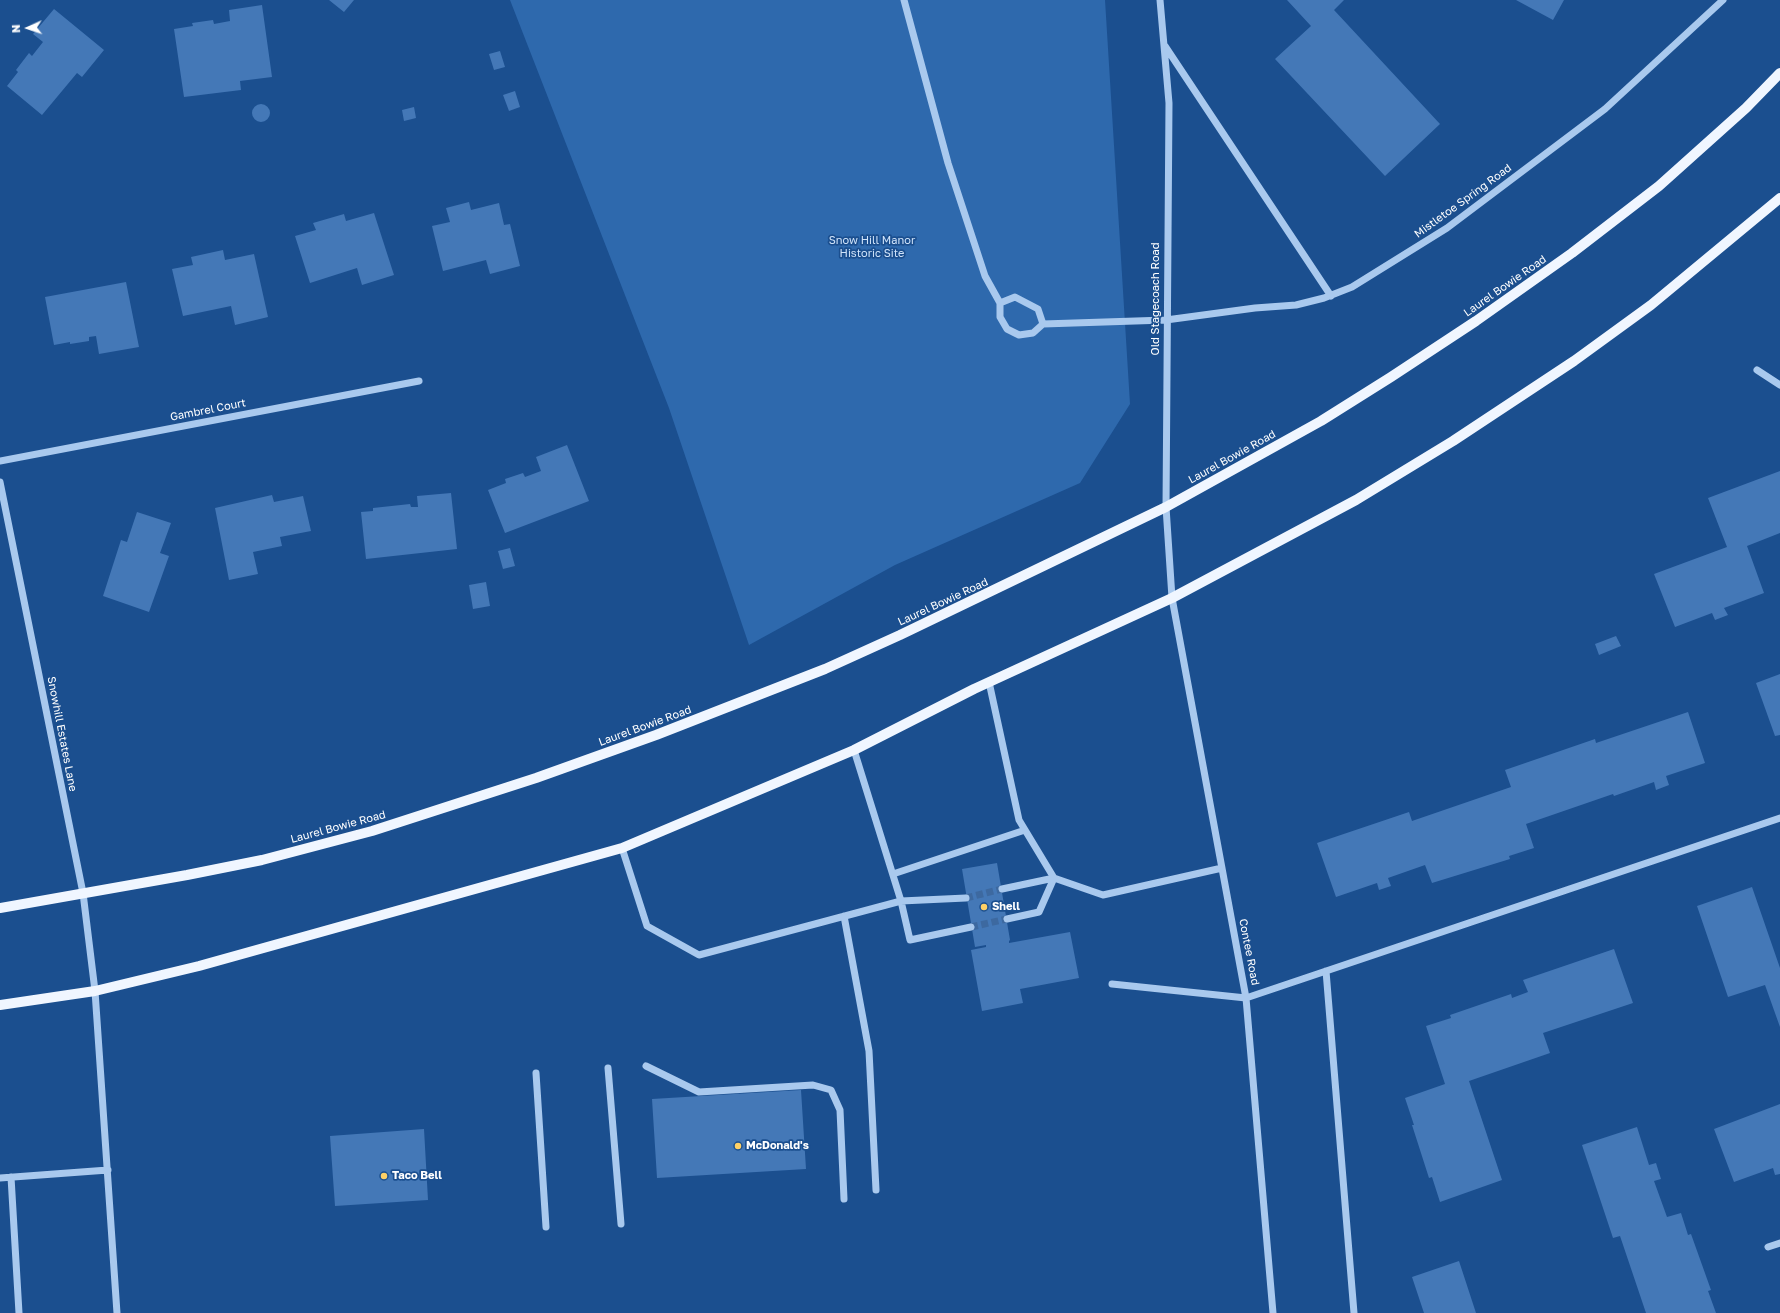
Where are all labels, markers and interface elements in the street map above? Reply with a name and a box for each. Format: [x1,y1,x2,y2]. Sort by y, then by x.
north arrow [8,8,48,48]
text: N [9,24,22,33]
street label: Mistletoe Spring Road [1412,161,1514,241]
park label: Snow Hill Manor Historic Site [829,234,915,260]
street label: Old Stagecoach Road [1149,243,1163,355]
street label: Laurel Bowie Road [1461,253,1549,319]
street label: Gambrel Court [169,396,247,424]
street label: Laurel Bowie Road [1186,428,1278,486]
street label: Laurel Bowie Road [896,575,990,629]
street label: Snowhill Estates Lane [44,675,80,793]
street label: Laurel Bowie Road [597,703,693,749]
street label: Laurel Bowie Road [289,808,387,846]
place label: Shell [992,900,1020,914]
marker: Shell [979,902,989,912]
street label: Contee Road [1236,918,1262,986]
place label: McDonald's [746,1139,809,1153]
marker: McDonald's [733,1141,743,1151]
place label: Taco Bell [392,1169,442,1183]
marker: Taco Bell [379,1171,389,1181]

